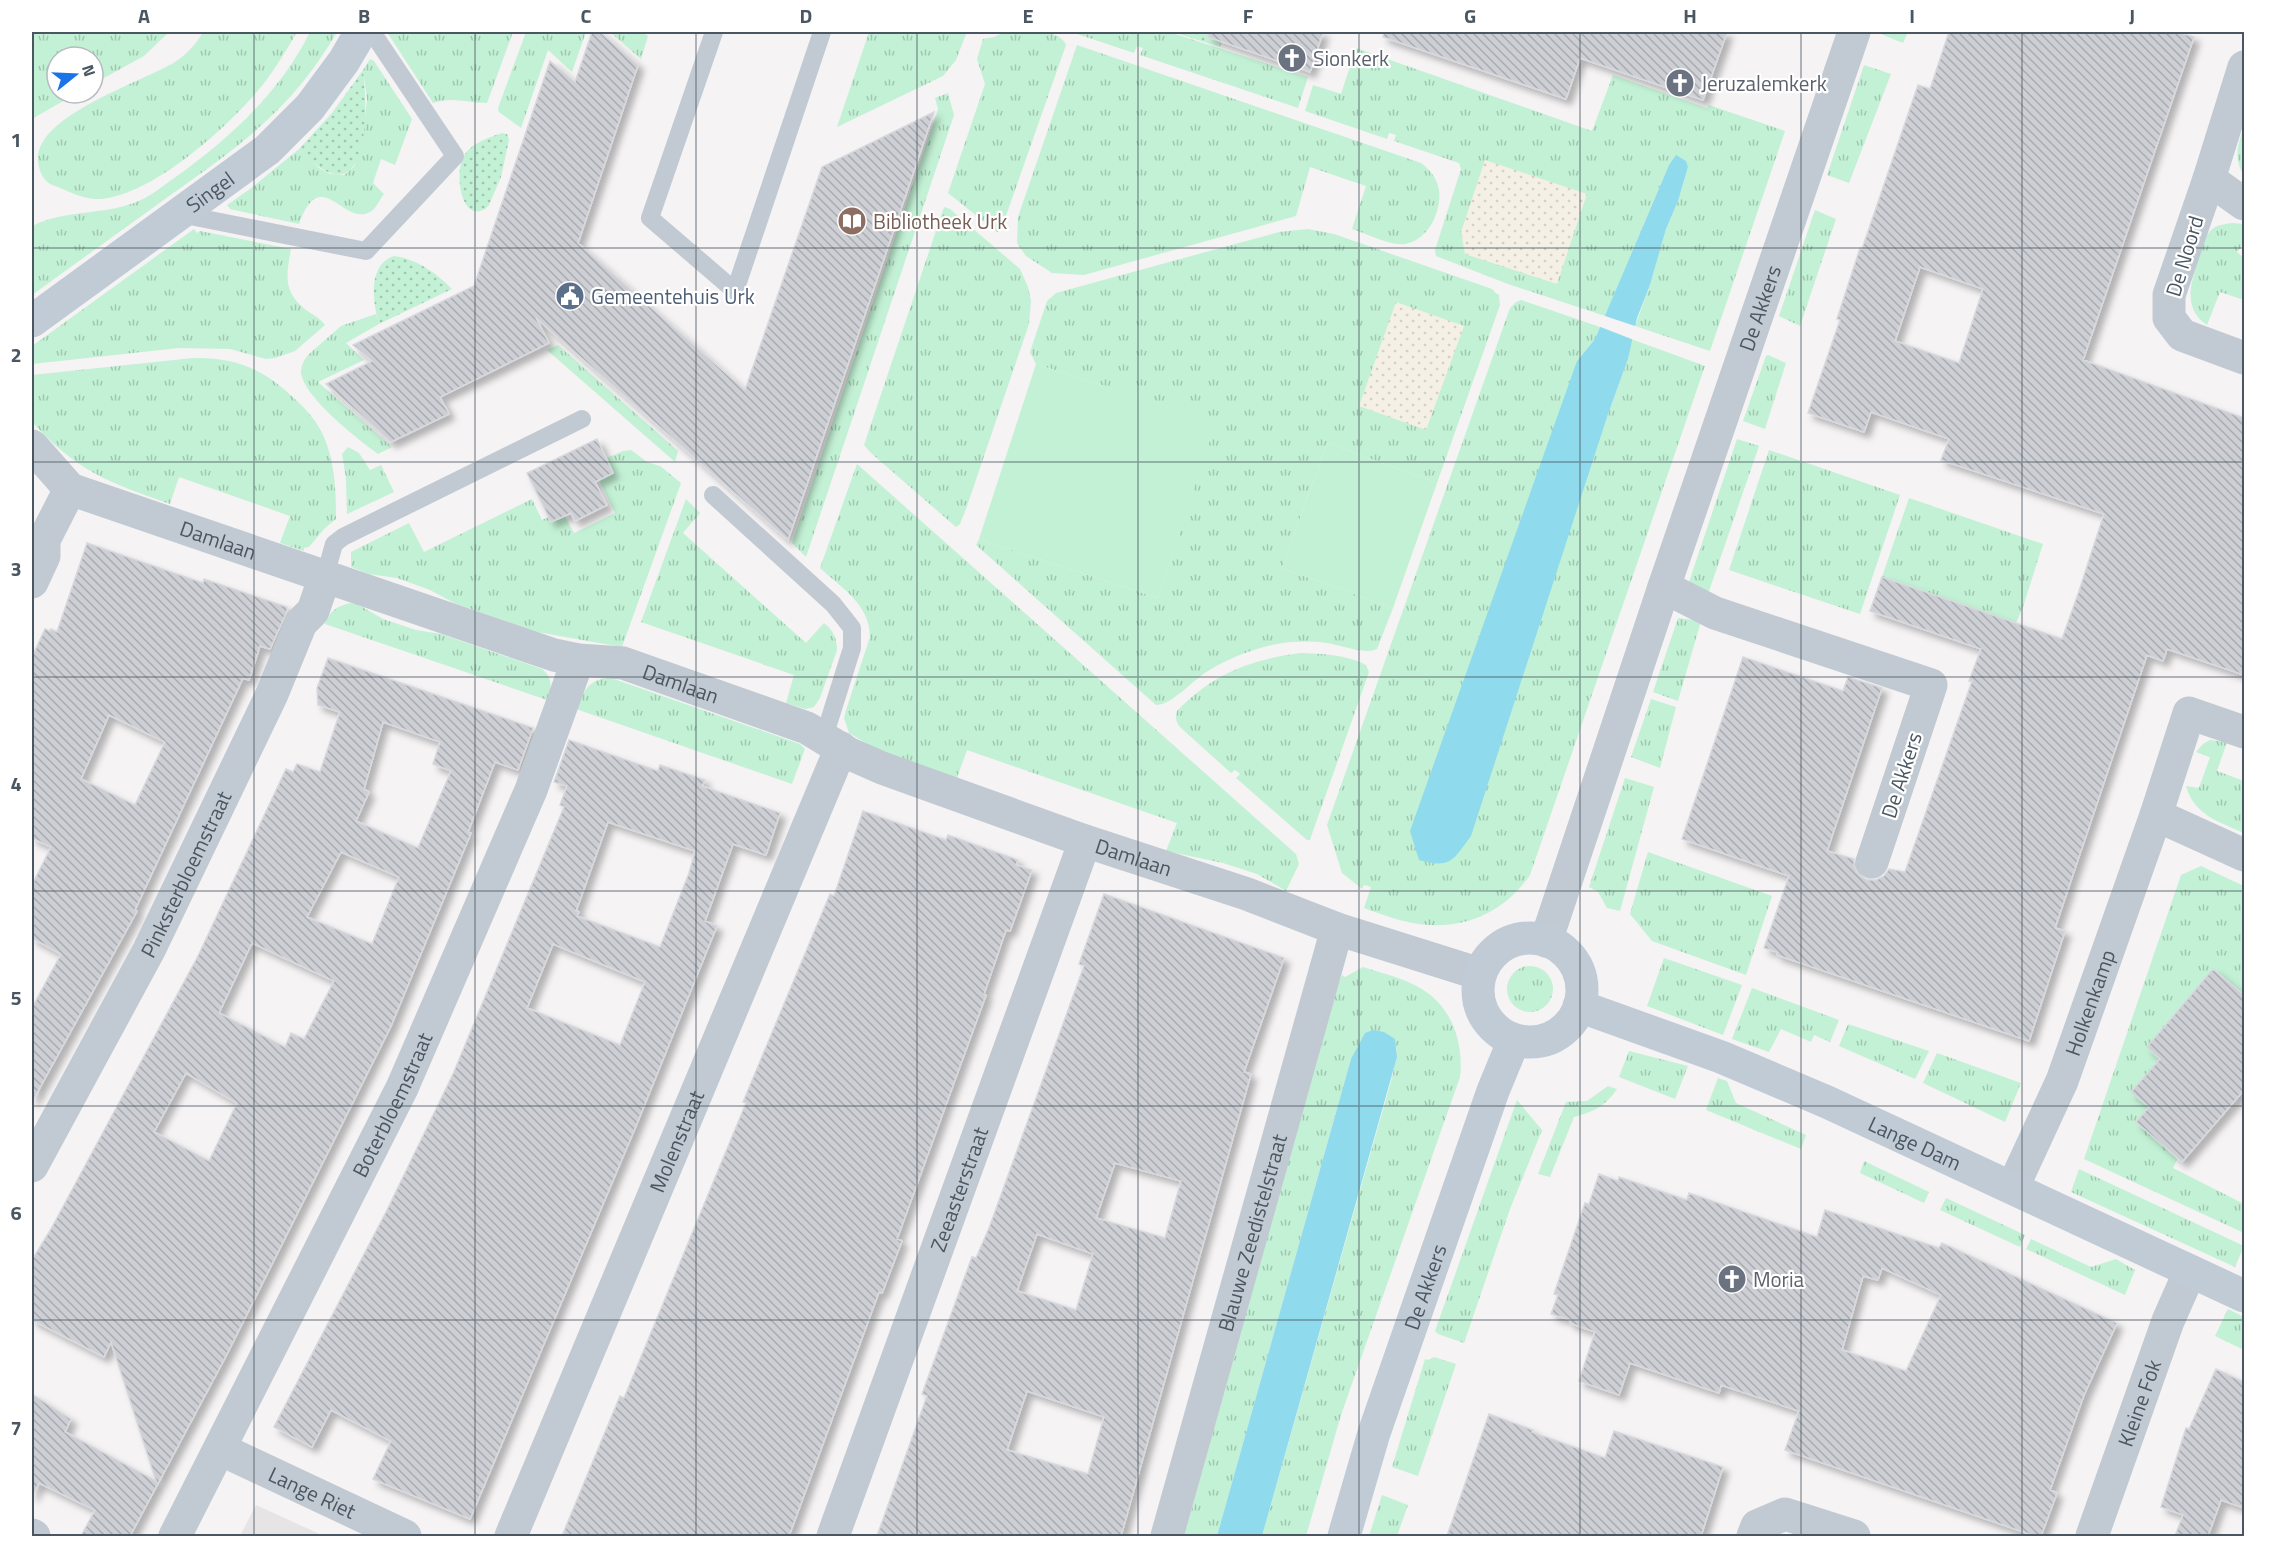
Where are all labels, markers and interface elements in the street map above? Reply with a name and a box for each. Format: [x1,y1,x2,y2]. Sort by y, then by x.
text: A [138,0,150,31]
text: B [358,0,370,31]
text: C [581,0,592,31]
text: D [800,0,812,31]
text: E [1022,0,1034,31]
text: F [1243,0,1254,31]
text: G [1464,0,1476,31]
text: H [1683,0,1697,31]
text: I [1909,0,1915,31]
text: J [2129,0,2135,31]
church icon: Sionkerk [1276,42,1308,74]
place label: Sionkerk [1313,42,1389,74]
north arrow [45,45,105,105]
text: N [76,61,102,79]
church icon: Jeruzalemkerk [1664,67,1696,99]
place label: Jeruzalemkerk [1701,67,1827,99]
text: 1 [10,124,22,155]
street label: Singel [179,163,241,220]
library icon: Bibliotheek Urk [836,205,868,237]
place label: Bibliotheek Urk [873,205,1007,237]
street label: De Noord [2157,212,2211,300]
street label: De Akkers [1730,261,1789,355]
public building icon: Gemeentehuis Urk [554,280,586,312]
place label: Gemeentehuis Urk [591,280,755,312]
text: 2 [10,339,22,370]
street label: Damlaan [176,512,261,568]
text: 3 [10,553,22,584]
street label: Damlaan [638,655,723,712]
street label: De Akkers [1872,728,1930,822]
text: 4 [10,768,22,799]
street label: Pinksterbloemstraat [132,785,240,963]
street label: Damlaan [1091,829,1176,884]
street label: Holkenkamp [2056,945,2123,1060]
text: 5 [10,982,22,1013]
street label: Boterbloemstraat [343,1027,441,1183]
street label: Molenstraat [641,1085,712,1197]
street label: Lange Dam [1863,1107,1967,1178]
street label: Zeeasterstraat [921,1122,996,1256]
street label: Blauwe Zeedistelstraat [1209,1129,1295,1335]
text: 6 [10,1197,22,1228]
street label: De Akkers [1395,1240,1455,1334]
church icon: Moria [1716,1263,1748,1295]
place label: Moria [1753,1263,1804,1295]
street label: Kleine Fok [2109,1355,2169,1451]
text: 7 [10,1412,22,1443]
street label: Lange Riet [263,1458,362,1527]

